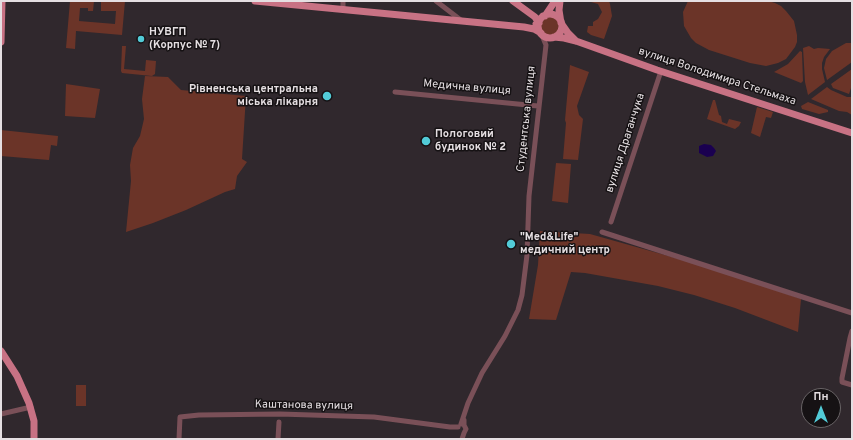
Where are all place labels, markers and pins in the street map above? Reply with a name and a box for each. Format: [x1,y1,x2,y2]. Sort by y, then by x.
place label: НУВГП (Корпус № 7) [149,26,220,52]
marker: НУВГП (Корпус № 7) [136,34,146,44]
place label: Рівненська центральна міська лікарня [189,83,318,109]
marker: Рівненська центральна міська лікарня [321,90,333,102]
place label: Пологовий будинок № 2 [435,128,506,154]
marker: Пологовий будинок № 2 [420,135,432,147]
place label: "Med&Life" медичний центр [520,231,610,257]
marker: "Med&Life" медичний центр [505,238,517,250]

